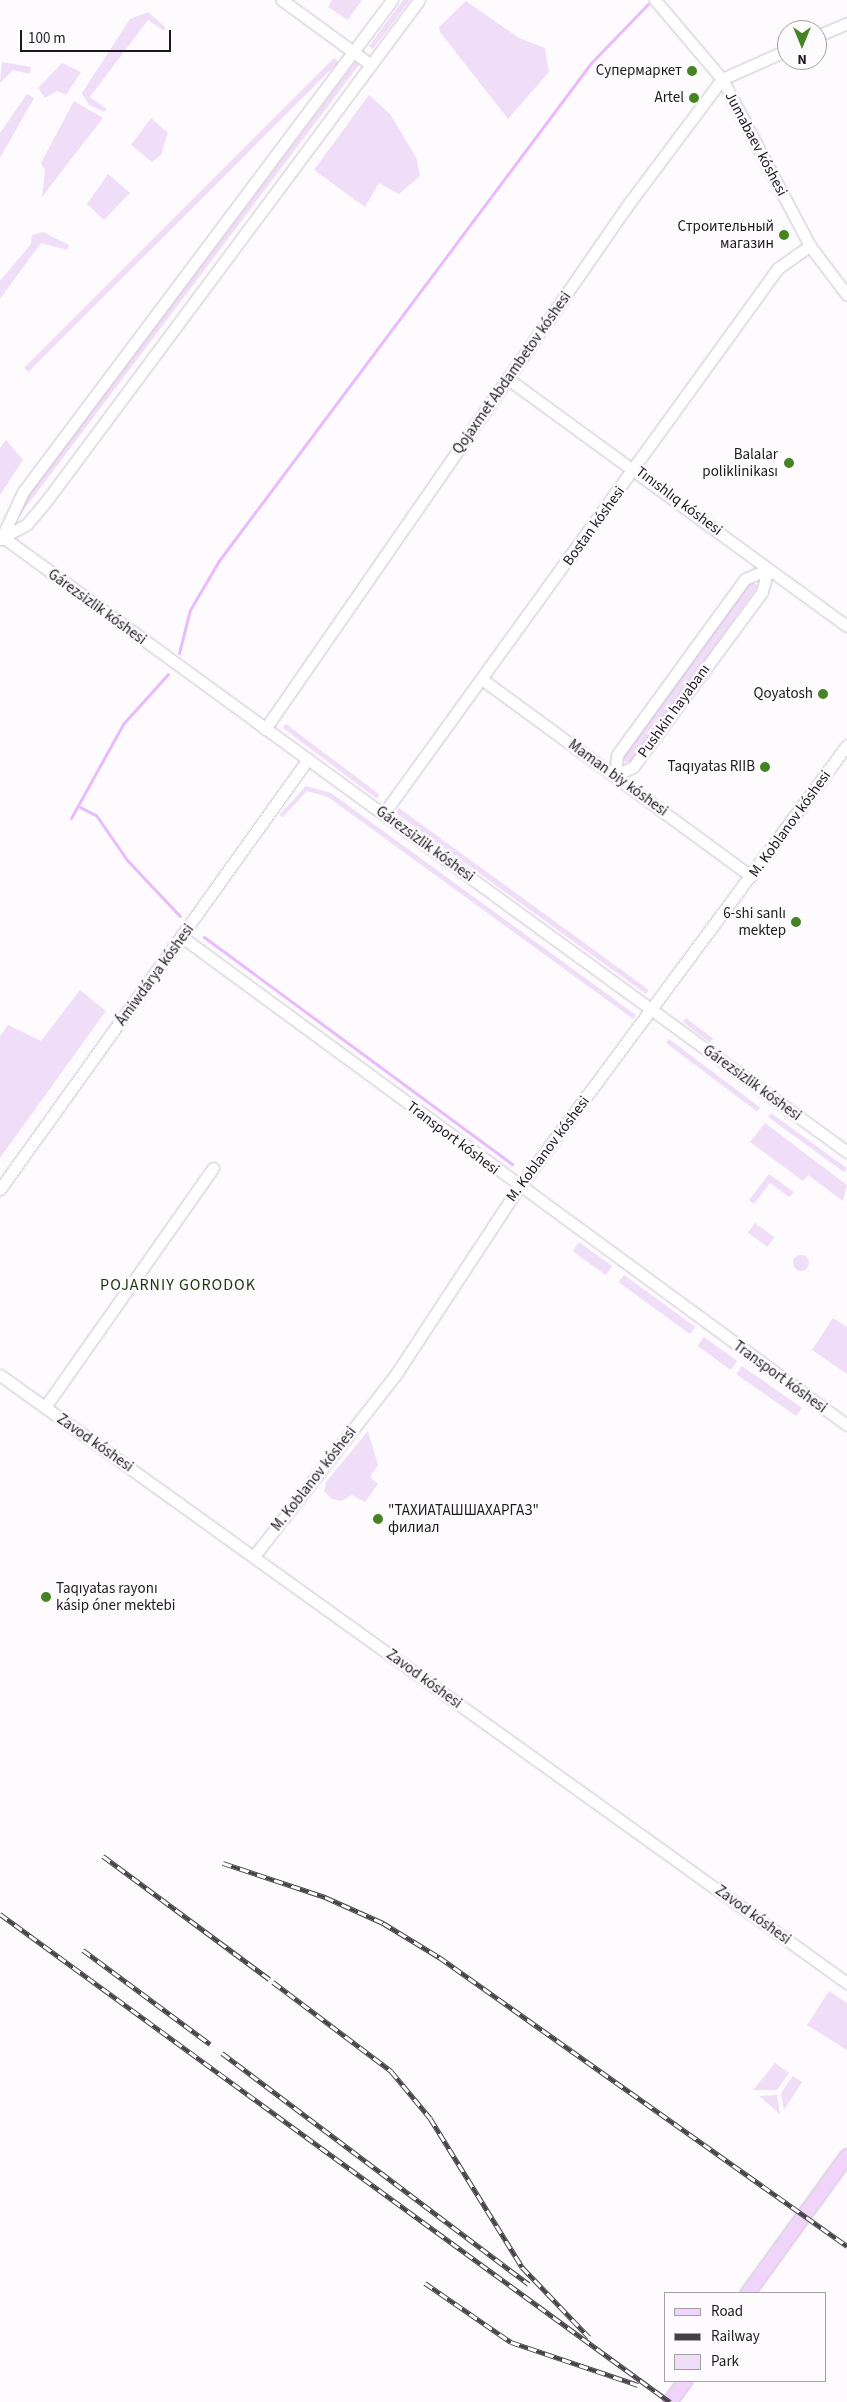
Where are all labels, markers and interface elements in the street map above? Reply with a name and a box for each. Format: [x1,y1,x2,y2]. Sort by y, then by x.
scale bar [22,20,174,52]
north arrow [777,20,827,70]
text: 100 m [28,28,66,49]
text: N [797,49,807,69]
place label: Супермаркет [596,62,682,80]
marker: Супермаркет [686,65,698,77]
place label: Artel [655,89,684,107]
street label: Jumabaev kóshesi [721,89,791,199]
marker: Artel [688,92,700,104]
place label: Строительный магазин [678,217,774,252]
marker: Строительный магазин [778,229,790,241]
street label: Qojaxmet Abdambetov kóshesi [449,288,575,458]
place label: Balalar poliklinikası [702,445,778,480]
marker: Balalar poliklinikası [782,456,796,470]
street label: Tınıshlıq kóshesi [632,463,726,539]
street label: Bostan kóshesi [559,483,629,569]
street label: Gárezsizlik kóshesi [44,565,150,649]
street label: Pushkin hayabanı [634,661,714,761]
place label: Qoyatosh [753,685,813,703]
marker: Qoyatosh [817,688,829,700]
street label: Maman biy kóshesi [565,736,671,820]
place label: Taqıyatas RIIB [668,758,755,776]
marker: Taqıyatas RIIB [759,761,771,773]
street label: M. Koblanov kóshesi [745,767,835,881]
street label: Gárezsizlik kóshesi [372,802,478,886]
place label: 6-shi sanlı mektep [723,904,786,939]
marker: 6-shi sanlı mektep [790,916,802,928]
street label: Ámiwdárya kóshesi [112,921,198,1029]
street label: Gárezsizlik kóshesi [699,1041,805,1125]
street label: M. Koblanov kóshesi [502,1093,594,1205]
street label: Transport kóshesi [403,1097,503,1179]
district label: POJARNIY GORODOK [98,1275,258,1295]
street label: Transport kóshesi [730,1337,830,1417]
street label: Zavod kóshesi [53,1410,137,1476]
street label: M. Koblanov kóshesi [268,1423,360,1535]
place label: "ТАХИАТАШШАХАРГАЗ" филиал [388,1501,539,1536]
marker: "ТАХИАТАШШАХАРГАЗ" филиал [372,1513,384,1525]
place label: Taqıyatas rayonı kásip óner mektebi [56,1579,175,1614]
marker: Taqıyatas rayonı kásip óner mektebi [40,1591,52,1603]
street label: Zavod kóshesi [383,1646,465,1712]
street label: Zavod kóshesi [712,1882,794,1948]
legend [664,2292,827,2382]
text: Road [711,2301,743,2322]
text: Railway [711,2326,760,2347]
text: Park [711,2351,739,2372]

